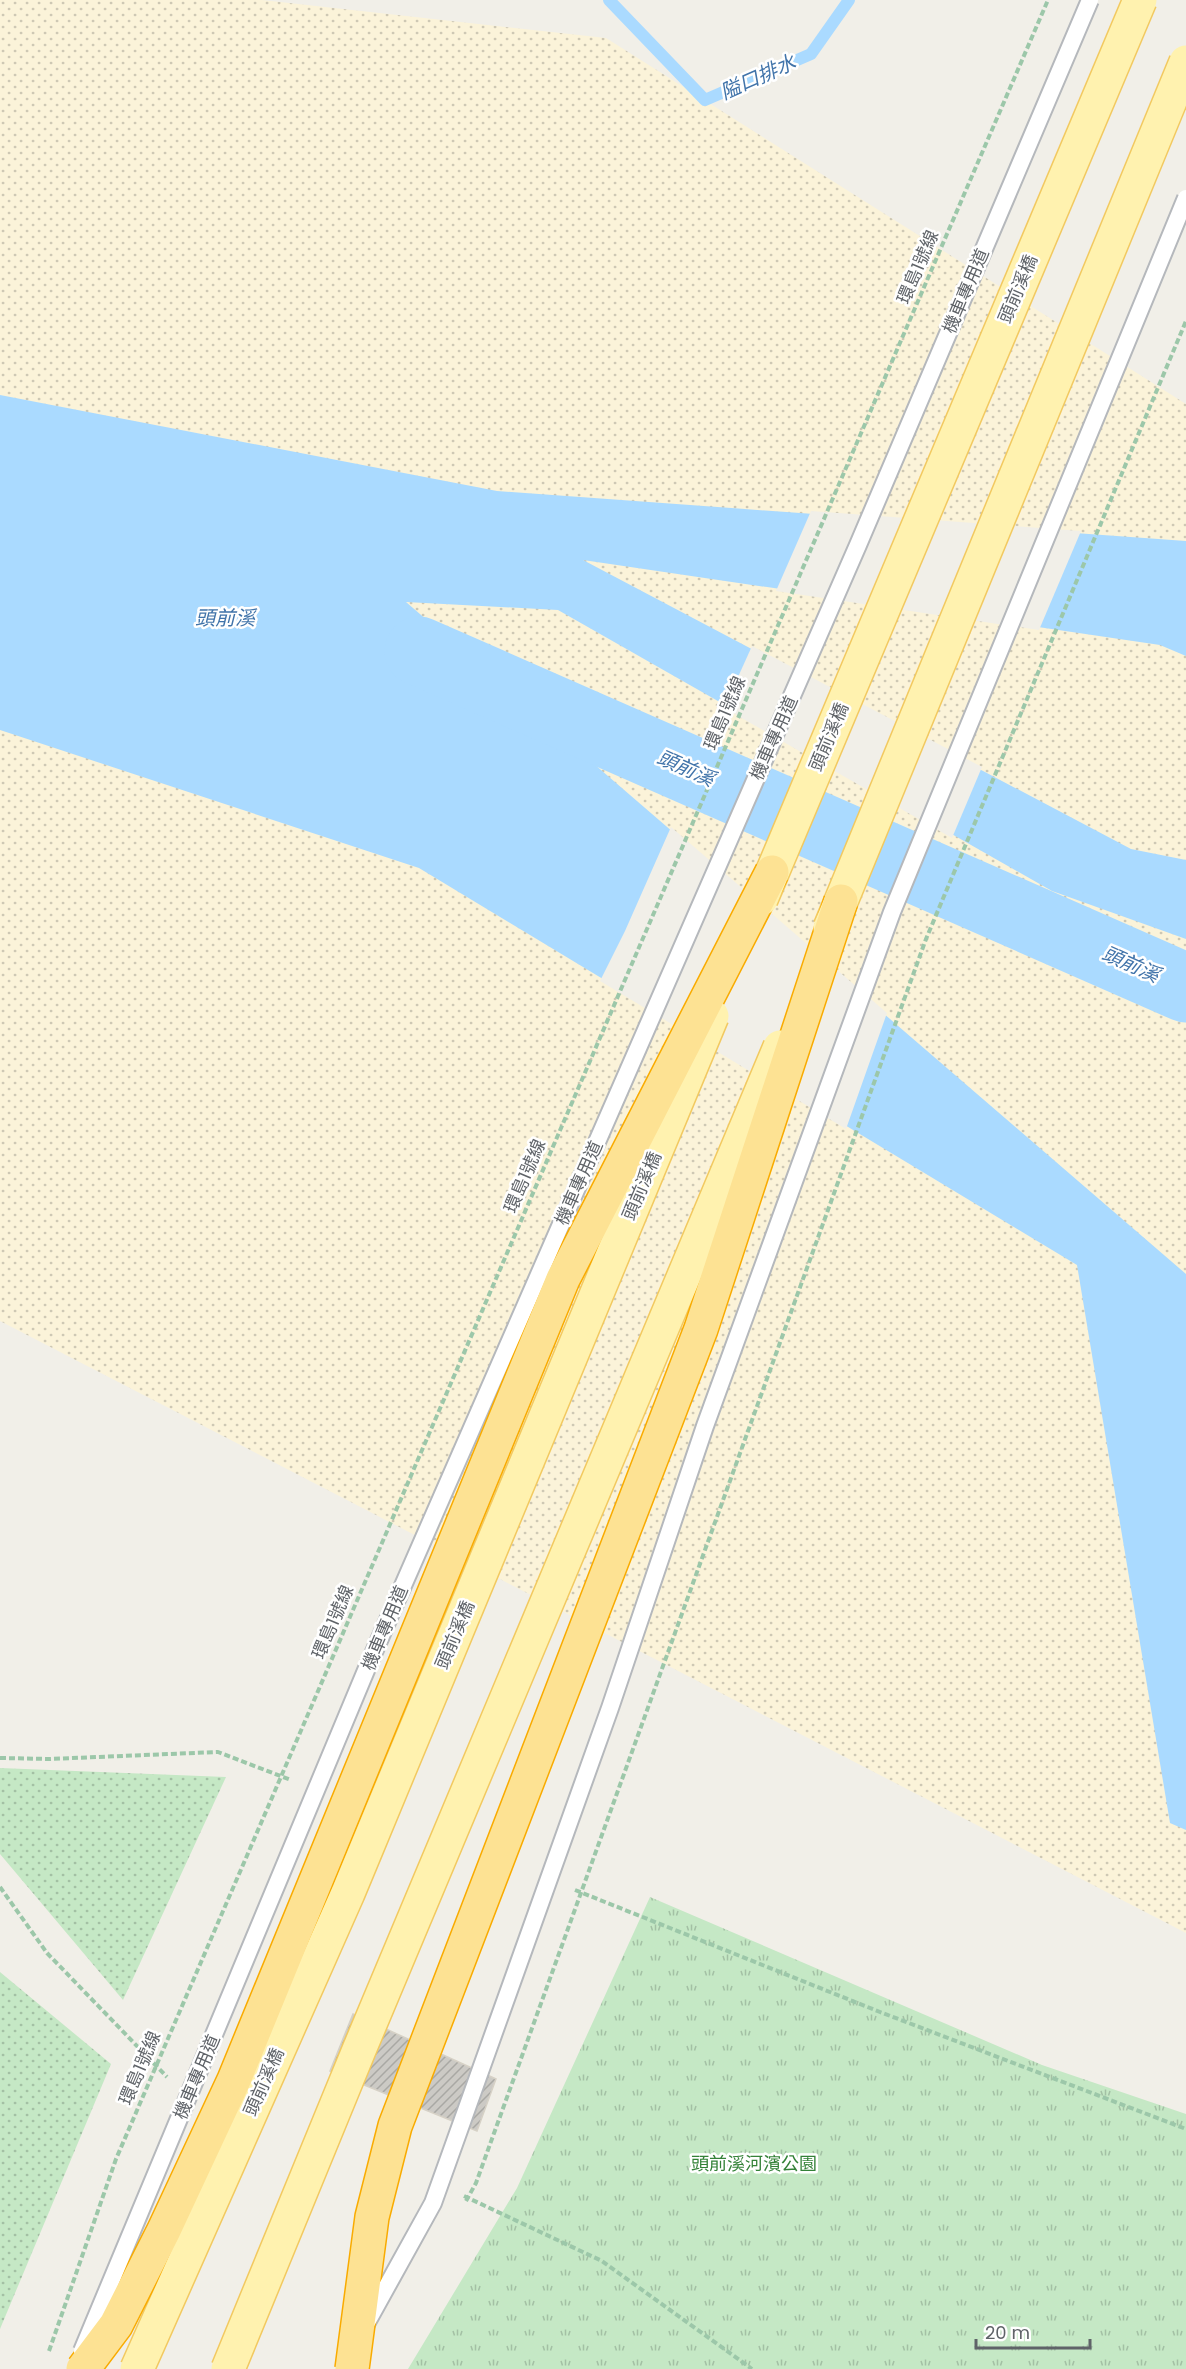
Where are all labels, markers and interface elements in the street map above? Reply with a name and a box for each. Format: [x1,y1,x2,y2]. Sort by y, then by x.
water label: 隘口排水 [716,48,801,106]
street label: 環島1號線 [891,226,944,307]
street label: 機車專用道 [936,244,995,337]
street label: 頭前溪橋 [992,251,1043,327]
water label: 頭前溪 [195,604,258,632]
street label: 環島1號線 [698,672,751,753]
street label: 機車專用道 [744,692,803,784]
street label: 頭前溪橋 [803,699,854,775]
water label: 頭前溪 [653,743,722,794]
water label: 頭前溪 [1098,939,1167,990]
street label: 環島1號線 [498,1135,551,1216]
street label: 機車專用道 [549,1137,608,1229]
street label: 頭前溪橋 [616,1148,667,1224]
street label: 環島1號線 [306,1581,359,1662]
street label: 機車專用道 [355,1581,414,1674]
street label: 頭前溪橋 [429,1597,480,1673]
street label: 環島1號線 [113,2027,166,2108]
street label: 機車專用道 [167,2030,226,2123]
street label: 頭前溪橋 [237,2044,290,2120]
park label: 頭前溪河濱公園 [691,2151,817,2176]
scale bar [976,2312,1090,2350]
text: 20 m [985,2320,1030,2345]

